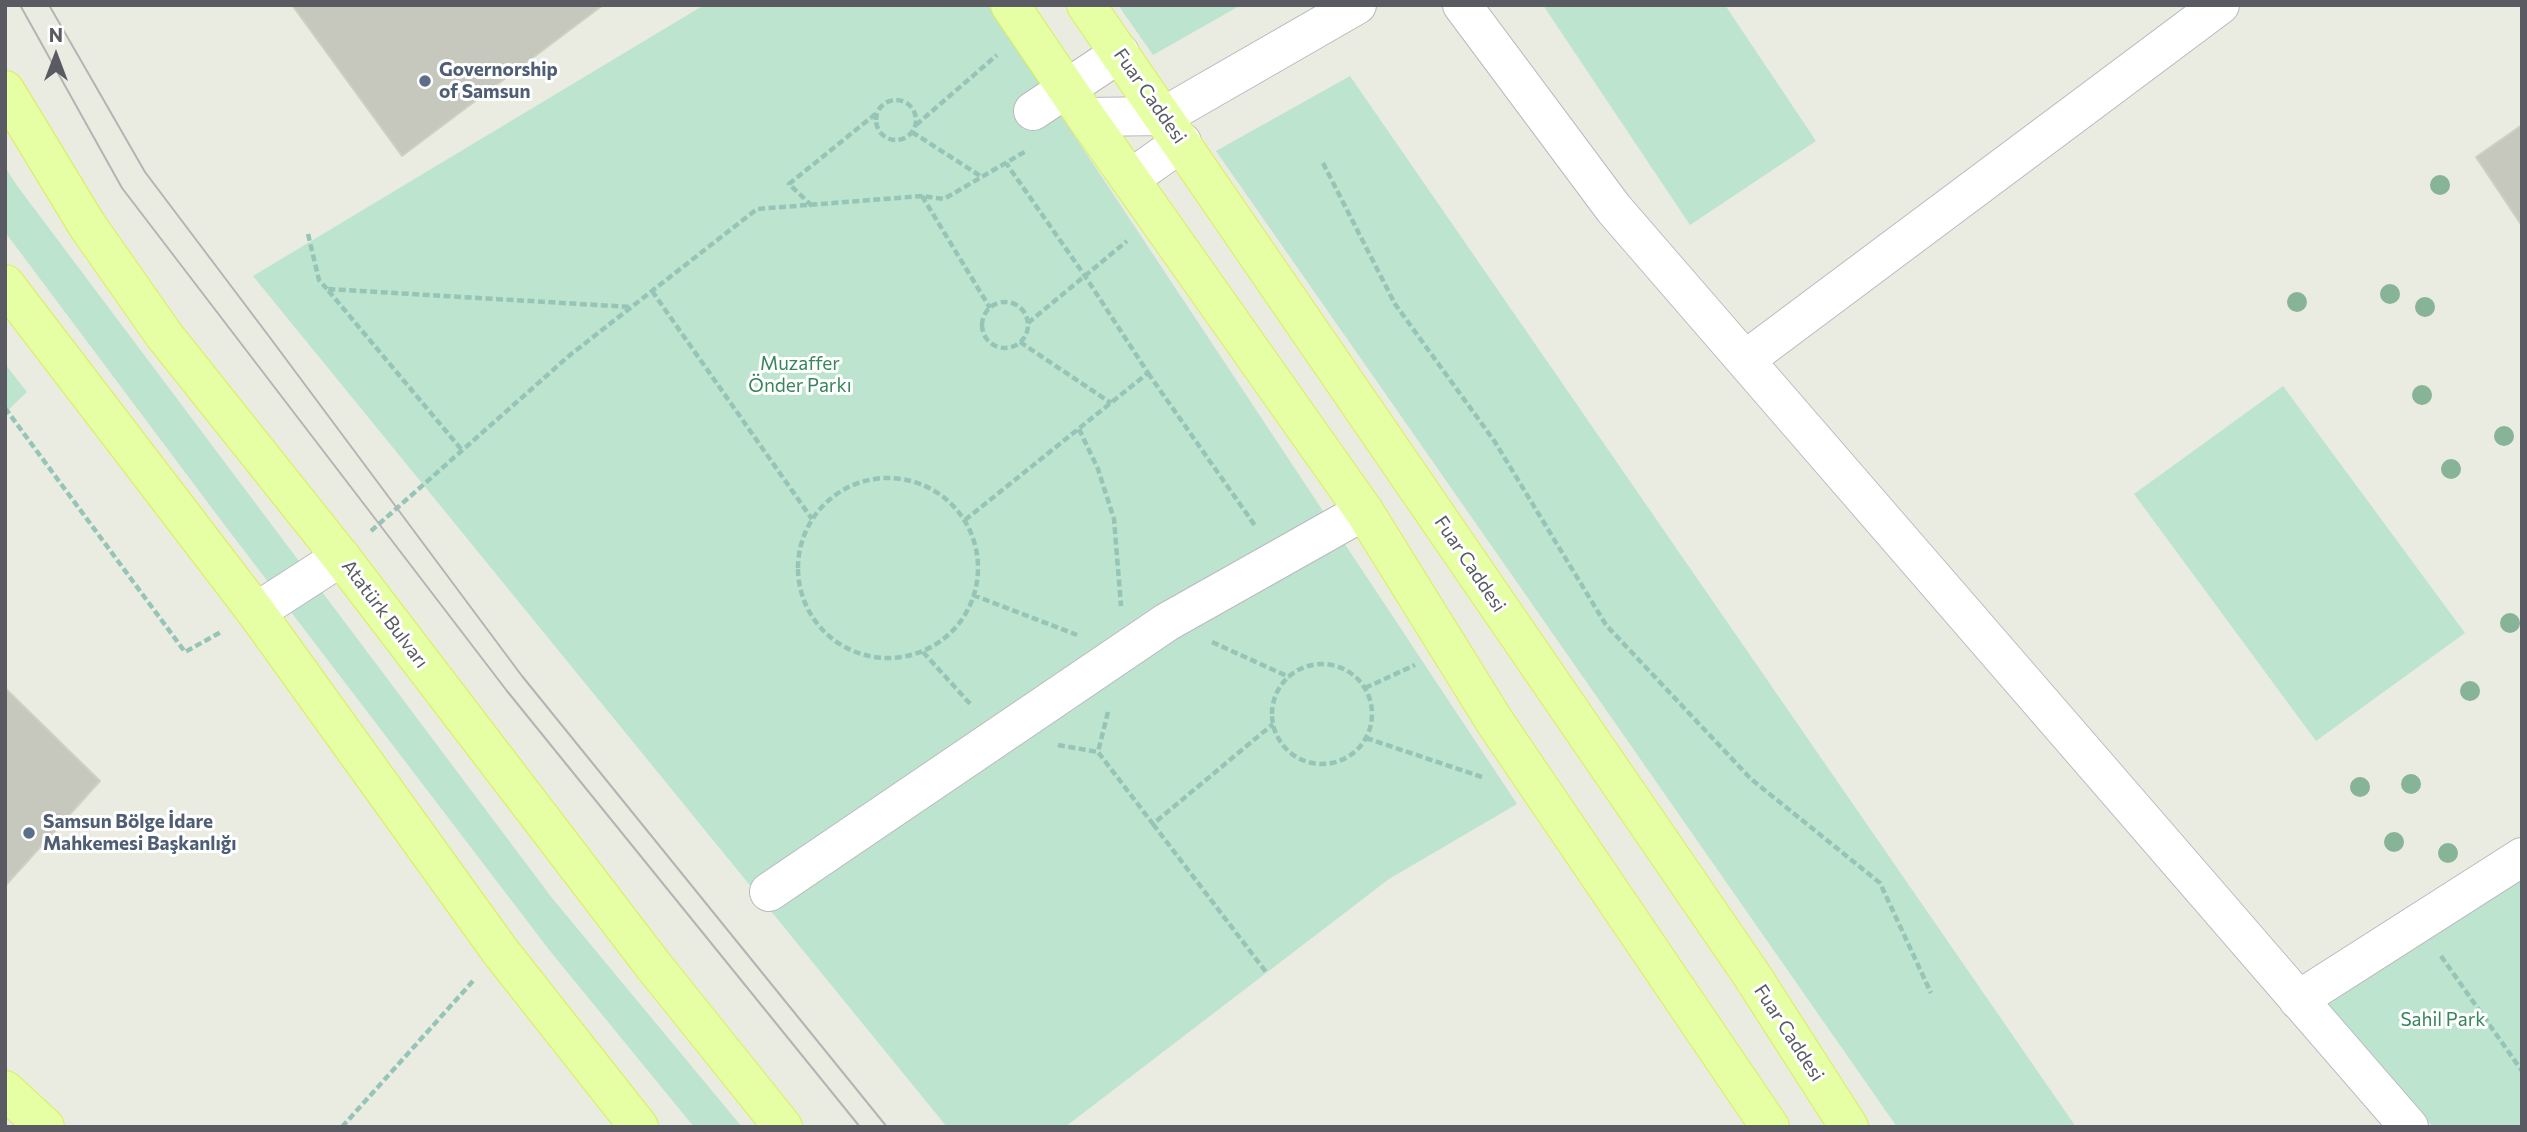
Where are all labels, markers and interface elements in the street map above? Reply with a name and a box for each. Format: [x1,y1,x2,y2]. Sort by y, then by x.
north arrow [21,21,91,91]
text: N [49,23,63,46]
street label: Fuar Caddesi [1109,44,1191,148]
place label: Governorship of Samsun [439,59,558,103]
marker: Governorship of Samsun [417,73,433,89]
park label: Muzaffer Önder Parkı [748,353,852,397]
street label: Fuar Caddesi [1430,512,1510,616]
street label: Atatürk Bulvarı [337,555,433,673]
place label: Samsun Bölge İdare Mahkemesi Başkanlığı [43,811,236,855]
marker: Samsun Bölge İdare Mahkemesi Başkanlığı [21,825,37,841]
street label: Fuar Caddesi [1749,980,1829,1086]
park label: Sahil Park [2400,1009,2486,1031]

